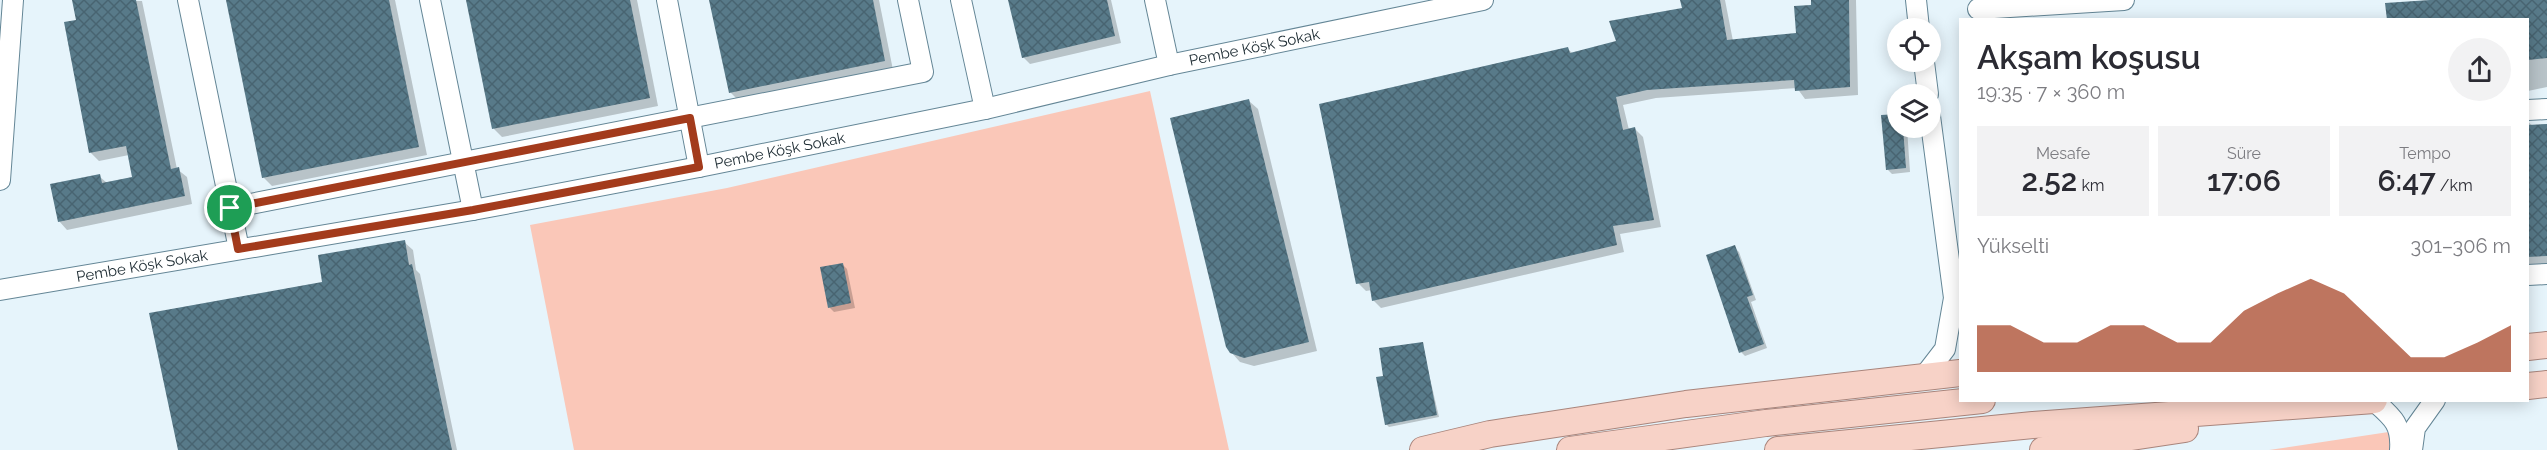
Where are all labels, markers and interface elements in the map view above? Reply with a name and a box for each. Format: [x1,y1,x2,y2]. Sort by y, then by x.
map controls [1887,18,1941,138]
button: locate [1887,18,1941,72]
street label: Pembe Köşk Sokak [1187,25,1321,70]
text: Akşam koşusu [1977,38,2201,77]
button: share [2448,38,2511,101]
text: 19:35 · 7 × 360 m [1977,80,2125,104]
button: layers [1887,84,1941,138]
street label: Pembe Köşk Sokak [713,129,847,173]
text: Mesafe [2036,144,2090,163]
text: Süre [2227,144,2261,163]
text: Tempo [2399,144,2451,163]
text: 2.52 [2021,163,2077,198]
text: 17:06 [2207,163,2281,198]
text: 6:47 [2377,163,2436,198]
text: km [2077,176,2105,195]
text: /km [2436,176,2473,195]
pin [204,182,255,233]
icon: arrive [213,191,246,224]
text: Yükselti [1977,234,2049,258]
text: 301–306 m [2411,234,2511,258]
street label: Pembe Köşk Sokak [75,246,209,286]

